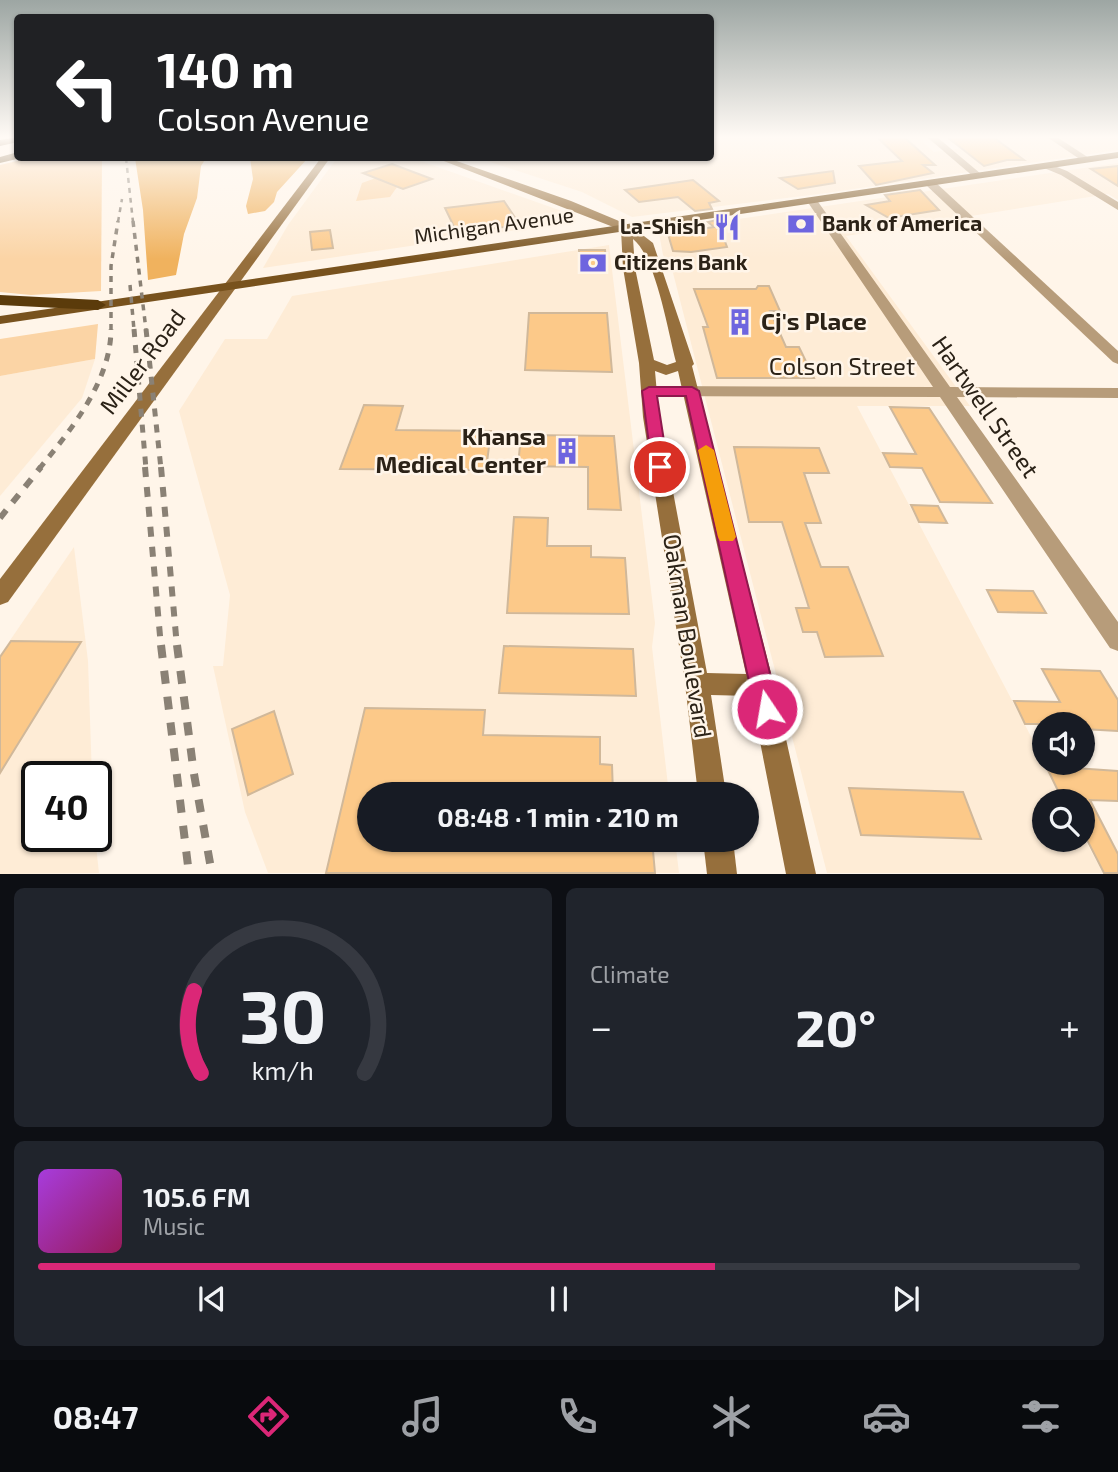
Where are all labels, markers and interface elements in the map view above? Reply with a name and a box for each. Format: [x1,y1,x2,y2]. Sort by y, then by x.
text: 140 m [157,39,294,98]
icon: left [42,42,133,133]
text: Colson Avenue [157,99,370,137]
street label: Michigan Avenue [412,201,575,248]
bank icon: Bank of America [786,209,816,239]
place label: Bank of America [822,210,982,235]
restaurant icon: La-Shish [712,212,742,242]
place label: La-Shish [620,213,706,238]
bank icon: Citizens Bank [578,248,608,278]
place label: Citizens Bank [614,249,748,274]
street label: Miller Road [93,303,191,419]
place label: Cj's Place [761,306,867,335]
building icon: Cj's Place [725,307,755,337]
street label: Hartwell Street [927,330,1046,483]
street label: Colson Street [769,351,915,380]
place label: Khansa Medical Center [375,421,547,478]
building icon: Khansa Medical Center [552,436,582,466]
pin [630,437,690,497]
icon: arrive [641,448,679,486]
street label: Oakman Boulevard [658,532,719,740]
position arrow [730,672,804,746]
map controls [1032,712,1095,852]
button: sound [1032,712,1095,775]
speed limit sign: 40 [21,761,112,852]
button: search [1032,789,1095,852]
text: 08:48 · 1 min · 210 m [437,801,679,832]
text: Climate [590,960,670,988]
text: 30 [239,971,327,1059]
text: 20° [795,995,876,1057]
text: − [590,1003,612,1049]
text: + [1059,1003,1080,1049]
text: km/h [252,1055,314,1085]
text: 105.6 FM [143,1181,251,1212]
text: Music [143,1212,205,1240]
icon: previous [193,1280,231,1318]
icon: pause [540,1280,578,1318]
icon: next [887,1280,925,1318]
icon: directions [244,1392,293,1441]
icon: music [398,1392,447,1441]
icon: phone [553,1392,602,1441]
icon: climate [707,1392,756,1441]
icon: car [862,1392,911,1441]
icon: filters [1016,1392,1065,1441]
text: 08:47 [53,1397,138,1435]

